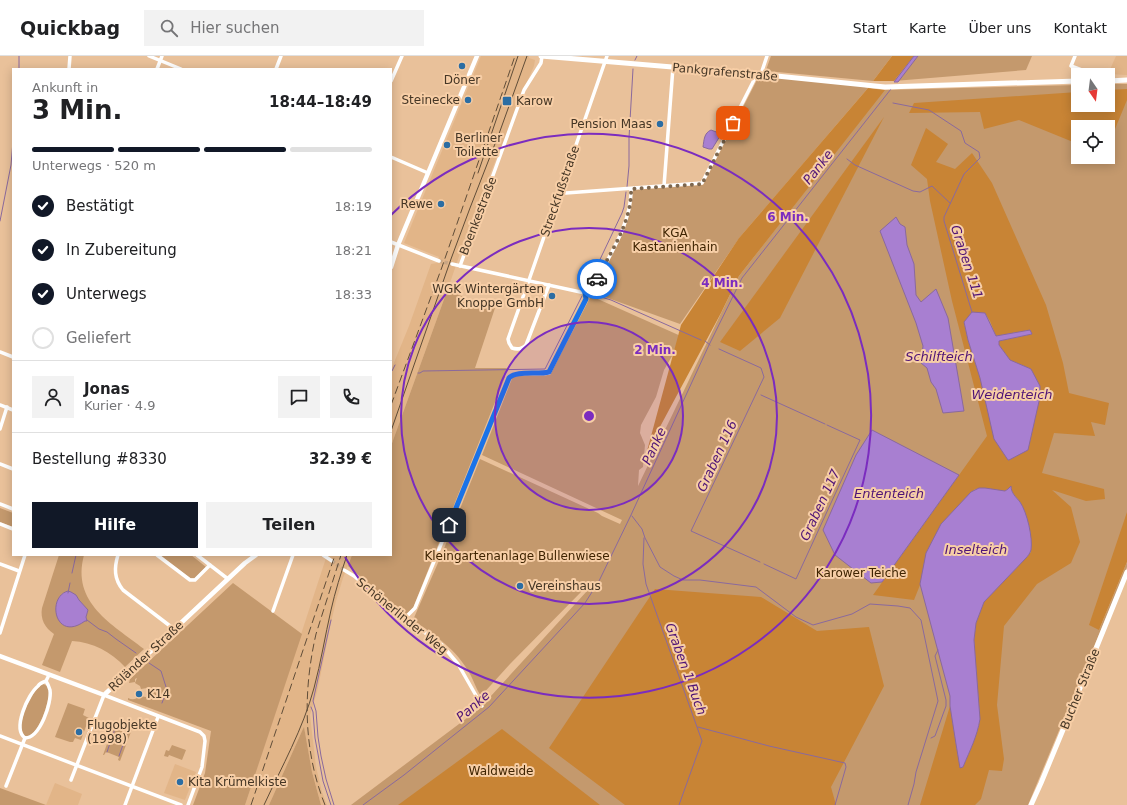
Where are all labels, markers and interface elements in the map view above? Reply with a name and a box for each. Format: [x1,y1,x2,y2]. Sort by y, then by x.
search box [144,10,424,46]
text: Quickbag [20,17,120,39]
icon: search [158,17,180,39]
text: Hier suchen [190,19,280,37]
text: Start [853,20,887,36]
text: Karte [909,20,946,36]
text: Über uns [968,20,1031,36]
text: Kontakt [1053,20,1107,36]
street label: Pankgrafenstraße [672,60,778,84]
marker: Döner [457,61,467,71]
north arrow [1071,68,1115,112]
map controls [1071,68,1115,164]
place label: Döner [444,73,480,87]
text: Ankunft in [32,80,98,95]
text: 18:44–18:49 [269,93,372,111]
place label: Steinecke [401,93,460,107]
place label: Karow [516,94,553,108]
text: 3 Min. [32,95,122,125]
marker: Steinecke [463,95,473,105]
marker: Karow [501,95,513,107]
pin [716,106,750,140]
icon: bag [722,112,744,134]
place label: Pension Maas [571,117,652,131]
marker: Pension Maas [655,119,665,129]
button: locate [1071,120,1115,164]
place label: Berliner Toilette [454,131,502,159]
marker: Berliner Toilette [442,140,452,150]
street label: Streckfußstraße [538,144,582,238]
water label: Panke [800,147,836,187]
text: Unterwegs · 520 m [32,158,156,173]
street label: Boenkestraße [457,175,499,257]
icon: check [32,195,54,217]
text: Bestätigt [66,197,134,215]
place label: Rewe [401,197,433,211]
text: 18:19 [335,199,372,214]
marker: Rewe [436,199,446,209]
text: 6 Min. [767,210,809,224]
water label: Graben 111 [948,223,986,301]
park label: KGA Kastanienhain [632,226,718,254]
icon: check [32,239,54,261]
text: In Zubereitung [66,241,177,259]
text: 18:21 [335,243,372,258]
courier [577,259,617,299]
icon: car [586,268,608,290]
text: 4 Min. [701,276,743,290]
place label: WGK Wintergärten Knoppe GmbH [432,282,544,310]
icon: check [32,283,54,305]
text: Unterwegs [66,285,147,303]
text: 18:33 [335,287,372,302]
marker: WGK Wintergärten Knoppe GmbH [547,291,557,301]
text: Geliefert [66,329,131,347]
text: 2 Min. [634,343,676,357]
water label: Schilfteich [905,349,973,364]
button: person [32,376,74,418]
button: chat [278,376,320,418]
button: phone [330,376,372,418]
text: Jonas [84,380,130,398]
water label: Weidenteich [971,387,1053,402]
text: Kurier · 4.9 [84,398,156,413]
centre of rings [582,409,596,423]
water label: Graben 116 [694,418,740,494]
water label: Panke [639,425,669,467]
text: Bestellung #8330 [32,450,167,468]
text: 32.39 € [309,450,372,468]
water label: Graben 117 [797,466,843,543]
water label: Ententeich [854,486,924,501]
button: Hilfe [32,502,198,548]
button: Teilen [206,502,372,548]
pin [432,508,466,542]
icon: home [438,514,460,536]
water label: Inselteich [945,542,1007,557]
park label: Kleingartenanlage Bullenwiese [424,549,610,563]
park label: Karower Teiche [816,566,906,580]
street label: Schönerlinder Weg [354,575,450,657]
place label: Vereinshaus [528,579,601,593]
marker: Vereinshaus [515,581,525,591]
street label: Röländer Straße [106,618,186,694]
water label: Graben 1 Buch [662,621,710,717]
street label: Bucher Straße [1057,647,1103,731]
place label: K14 [147,687,170,701]
water label: Panke [453,687,493,725]
marker: K14 [134,689,144,699]
place label: Flugobjekte (1998) [87,718,157,746]
marker: Flugobjekte (1998) [74,727,84,737]
park label: Waldweide [469,764,533,778]
place label: Kita Krümelkiste [188,775,287,789]
marker: Kita Krümelkiste [175,777,185,787]

